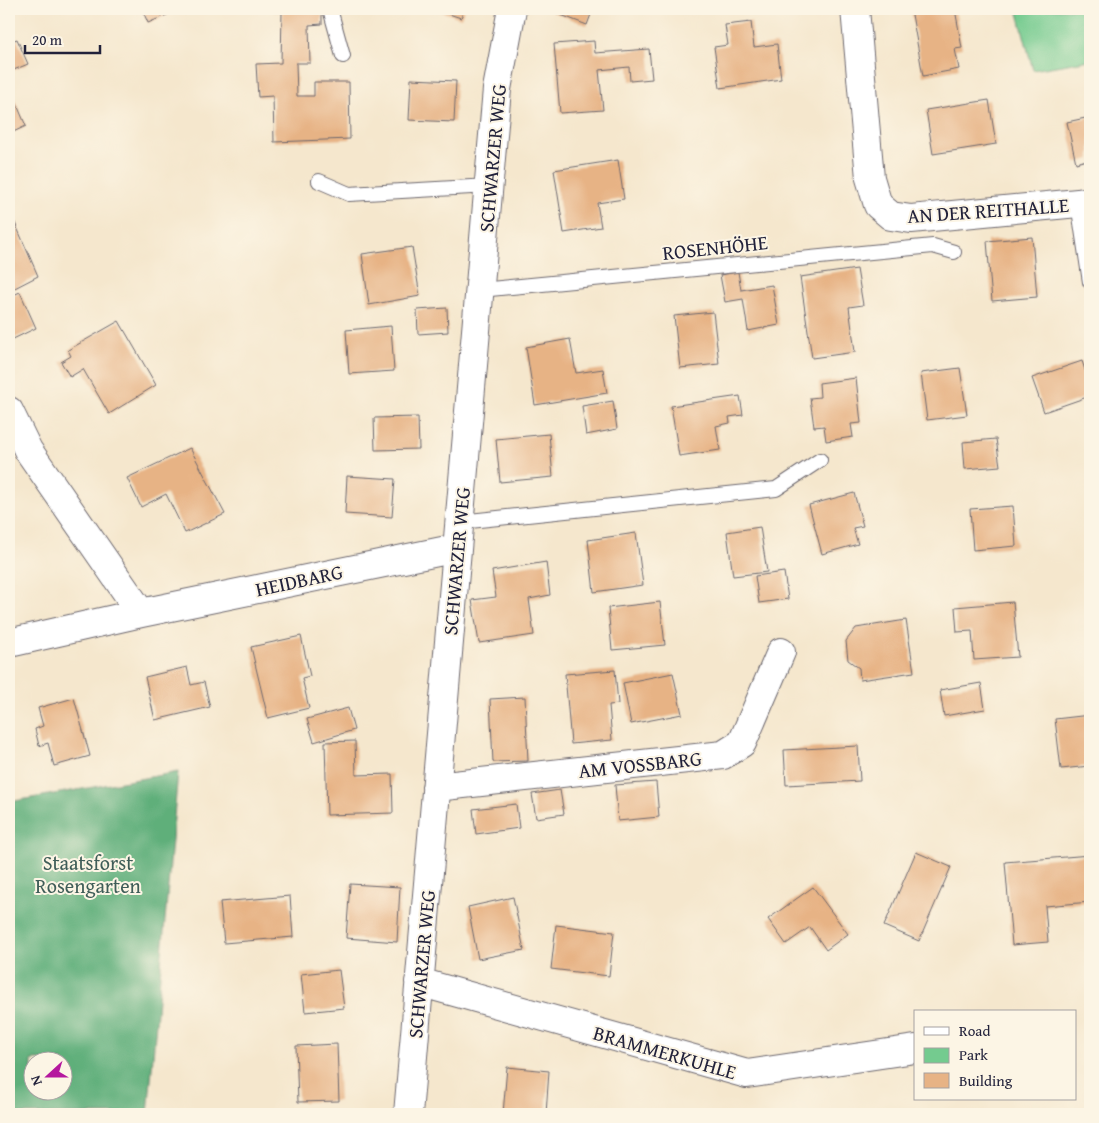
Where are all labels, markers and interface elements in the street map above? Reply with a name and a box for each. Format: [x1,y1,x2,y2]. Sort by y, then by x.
scale bar [25,22,100,54]
text: 20 m [32,29,63,50]
street label: SCHWARZER WEG [471,83,513,233]
street label: AN DER REITHALLE [906,190,1070,230]
street label: ROSENHÖHE [661,227,769,267]
street label: SCHWARZER WEG [435,486,477,636]
street label: HEIDBARG [253,557,345,603]
street label: AM VOSSBARG [577,743,703,785]
park label: Staatsforst Rosengarten [35,848,141,900]
street label: SCHWARZER WEG [400,889,442,1039]
legend [914,1010,1076,1100]
street label: BRAMMERKUHLE [590,1018,740,1086]
text: Road [959,1020,990,1041]
text: Park [959,1044,988,1065]
north arrow [22,1050,72,1100]
text: Building [959,1070,1013,1091]
text: N [25,1072,47,1089]

